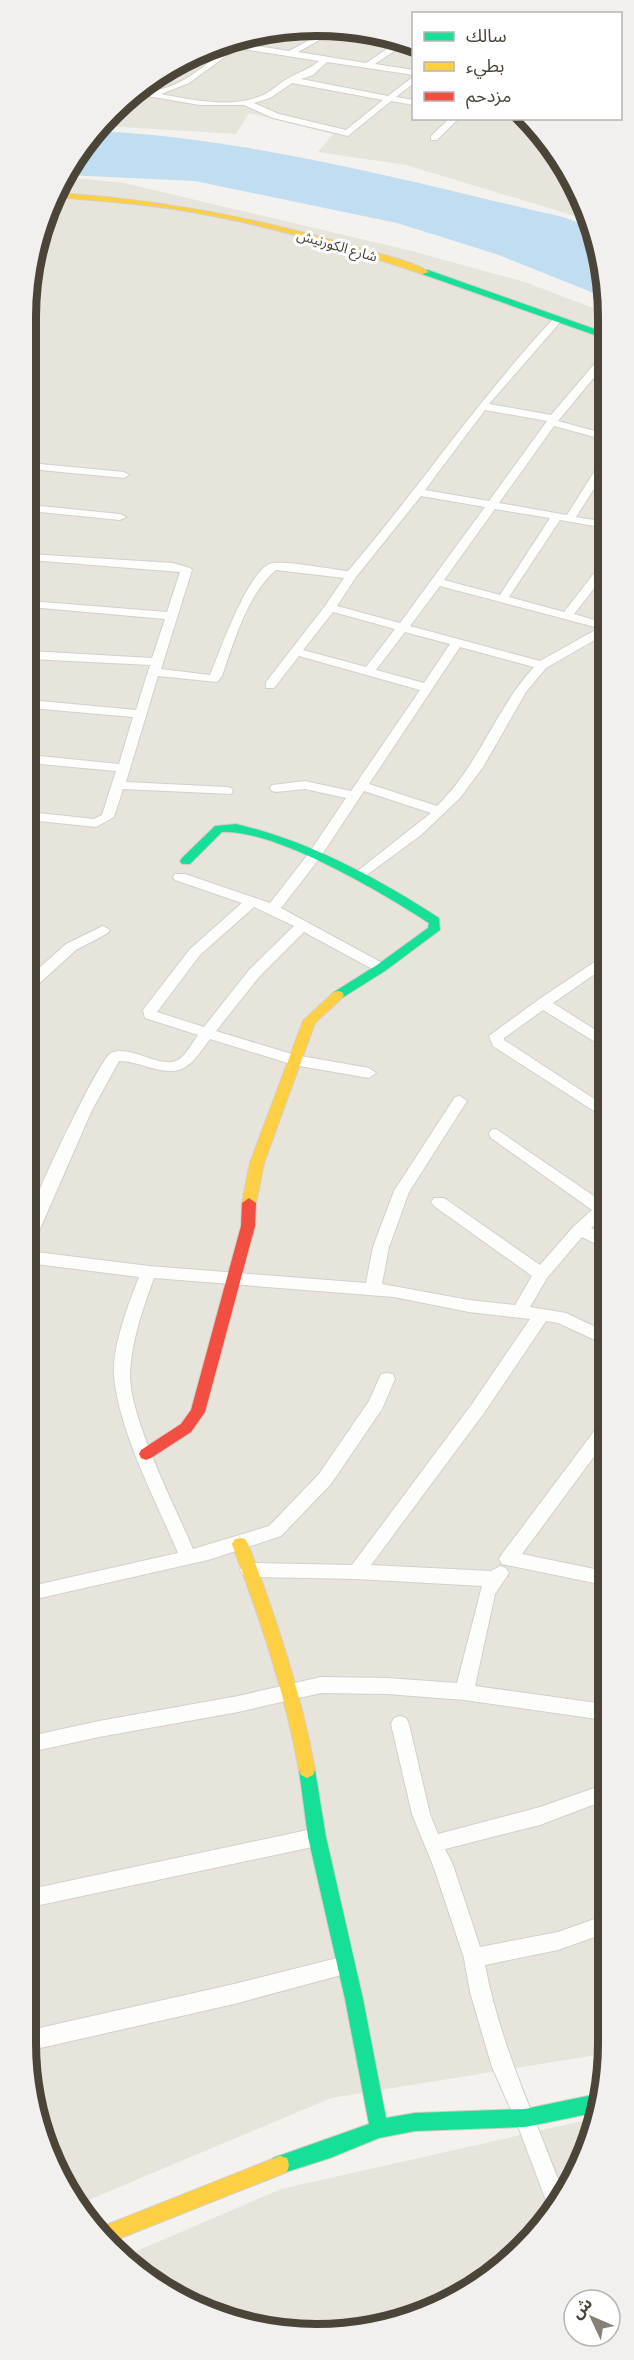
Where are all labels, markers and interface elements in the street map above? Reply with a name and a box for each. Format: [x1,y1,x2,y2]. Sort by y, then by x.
legend [412,12,622,120]
text: سالك [466,25,507,47]
text: بطيء [466,55,504,79]
text: مزدحم [466,85,511,109]
street label: شارع الكورنيش [294,226,379,268]
north arrow [562,2288,622,2348]
text: ش [567,2293,596,2322]

